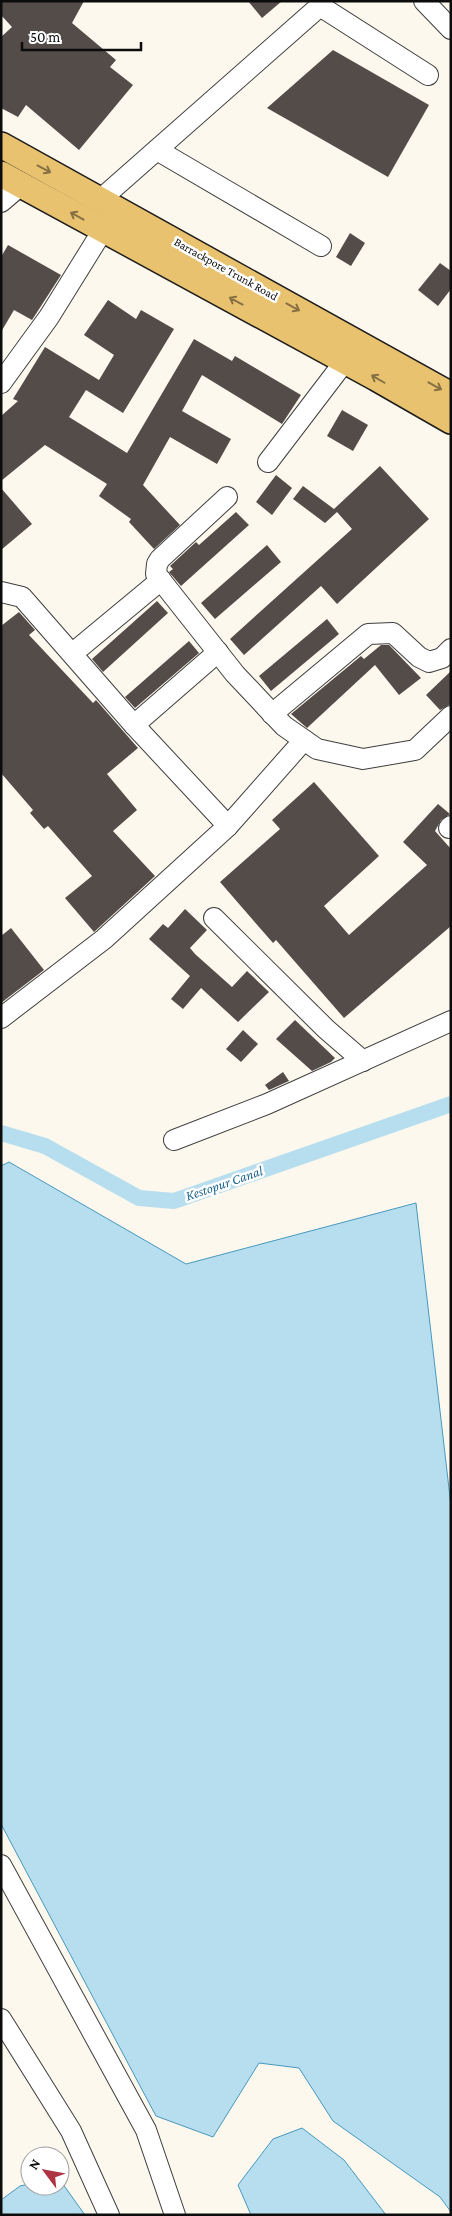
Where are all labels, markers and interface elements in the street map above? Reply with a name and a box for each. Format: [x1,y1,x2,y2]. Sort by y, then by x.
scale bar [22,20,141,52]
text: 50 m [30,29,60,45]
one-way arrow [36,165,51,174]
one-way arrow [70,211,85,220]
street label: Barrackpore Trunk Road [172,235,281,304]
one-way arrow [228,296,243,306]
one-way arrow [286,302,301,312]
one-way arrow [371,374,386,384]
one-way arrow [427,382,442,391]
water label: Kestopur Canal [183,1162,265,1204]
north arrow [20,2146,70,2196]
text: N [25,2155,44,2172]

